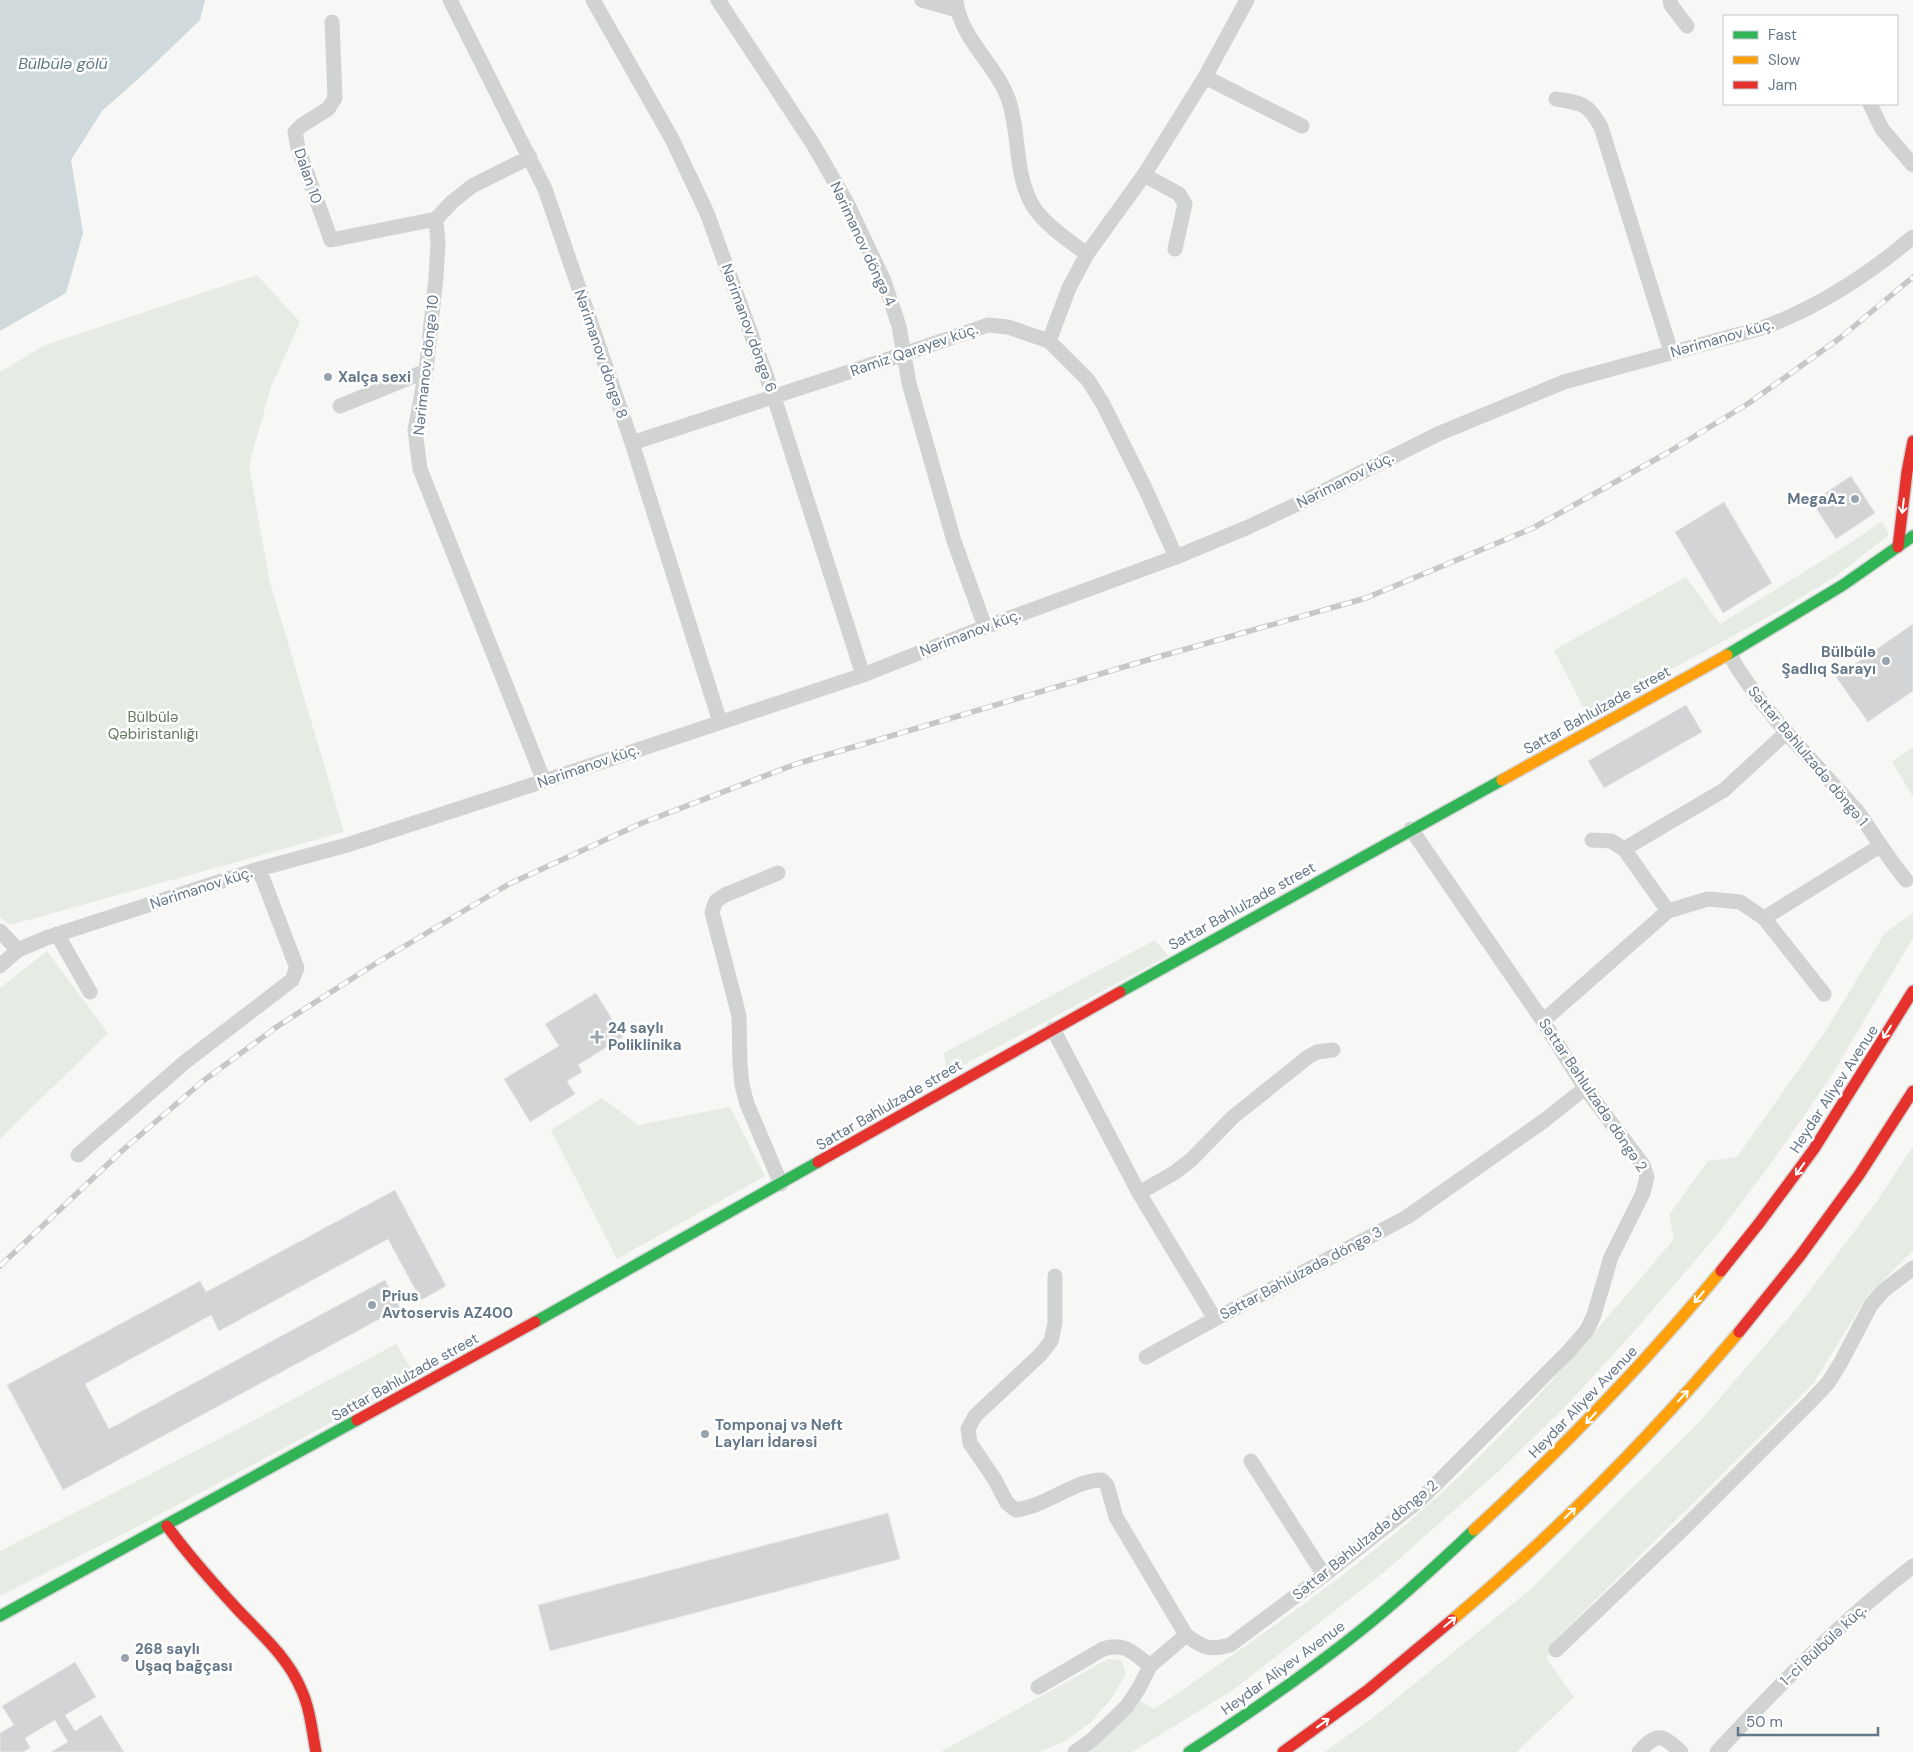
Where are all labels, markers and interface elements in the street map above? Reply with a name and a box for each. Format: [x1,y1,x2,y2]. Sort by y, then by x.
legend [1723,15,1898,105]
text: Fast [1768,25,1797,45]
text: Slow [1768,50,1801,70]
water label: Bülbülə gölü [18,53,108,74]
text: Jam [1768,75,1797,95]
street label: Dalan 10 [289,146,327,206]
street label: Nərimanov döngə 4 [825,179,901,309]
street label: Nərimanov döngə 6 [716,261,782,395]
street label: Nərimanov döngə 8 [570,287,632,421]
street label: Nərimanov döngə 10 [409,294,443,436]
street label: Nərimanov küç. [1668,314,1776,362]
street label: Ramiz Qarayev küç. [848,319,980,381]
place label: Xalça sexi [338,367,411,387]
marker: Xalça sexi [322,371,334,383]
street label: Nərimanov küç. [1293,447,1397,513]
place label: MegaAz [1787,489,1845,509]
marker: MegaAz [1849,493,1861,505]
one-way arrow [1898,498,1908,514]
street label: Nərimanov küç. [917,605,1023,661]
place label: Bülbülə Şadlıq Sarayı [1781,642,1876,679]
marker: Bülbülə Şadlıq Sarayı [1880,655,1892,667]
street label: Sattar Bahlulzade street [1520,661,1674,759]
street label: Səttar Bəhlulzadə döngə 1 [1743,682,1873,830]
park label: Bülbülə Qəbiristanlığı [108,707,198,744]
street label: Nərimanov küç. [534,739,642,793]
street label: Sattar Bahlulzade street [1165,857,1319,955]
street label: Nərimanov küç. [147,862,255,914]
street label: Səttar Bəhlulzadə döngə 2 [1534,1014,1652,1176]
place label: 24 saylı Poliklinika [608,1018,681,1055]
street label: Heydar Aliyev Avenue [1785,1021,1883,1157]
one-way arrow [1882,1025,1892,1039]
marker: 24 saylı Poliklinika [590,1030,604,1044]
street label: Sattar Bahlulzade street [812,1055,966,1155]
one-way arrow [1795,1162,1805,1176]
street label: Səttar Bəhlulzadə döngə 3 [1216,1222,1386,1324]
place label: Prius Avtoservis AZ400 [382,1286,513,1323]
one-way arrow [1694,1290,1705,1303]
marker: Prius Avtoservis AZ400 [366,1299,378,1311]
street label: Sattar Bahlulzade street [328,1328,482,1426]
street label: Heydar Aliyev Avenue [1524,1342,1642,1462]
one-way arrow [1677,1390,1689,1403]
one-way arrow [1585,1411,1597,1424]
place label: Tomponaj vэ Neft Layları İdarəsi [715,1415,843,1452]
marker: Tomponaj vэ Neft Layları İdarəsi [699,1428,711,1440]
street label: Səttar Bəhlulzadə döngə 2 [1288,1475,1442,1605]
one-way arrow [1564,1507,1576,1519]
street label: 1-ci Bülbülə küç. [1775,1600,1871,1690]
street label: Heydar Aliyev Avenue [1217,1616,1349,1720]
one-way arrow [1443,1617,1456,1628]
place label: 268 saylı Uşaq bağçası [135,1639,233,1676]
marker: 268 saylı Uşaq bağçası [119,1652,131,1664]
scale bar [1738,1704,1878,1736]
text: 50 m [1746,1712,1783,1732]
one-way arrow [1316,1718,1330,1728]

